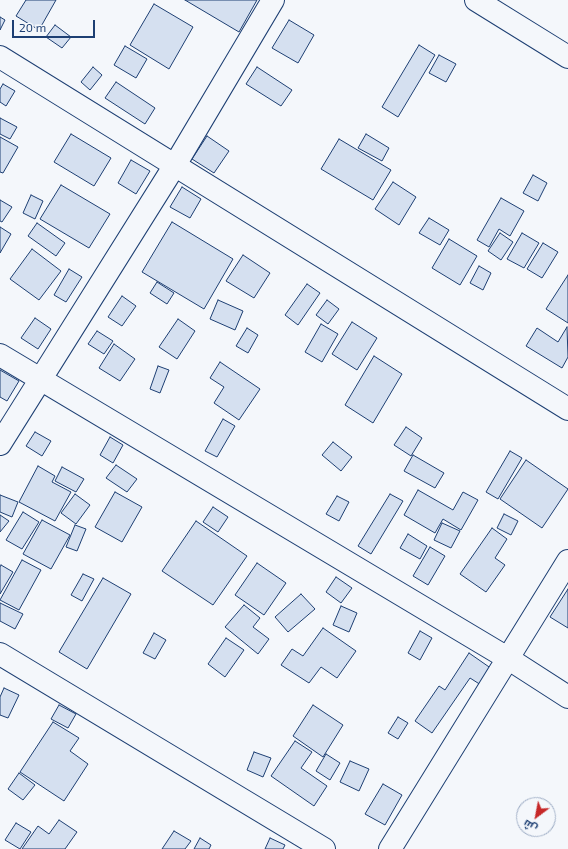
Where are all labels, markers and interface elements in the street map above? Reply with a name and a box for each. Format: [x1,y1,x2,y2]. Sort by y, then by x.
scale bar [14,12,97,38]
text: 20 m [19,20,46,34]
north arrow [516,797,556,837]
text: ش [520,817,539,836]

